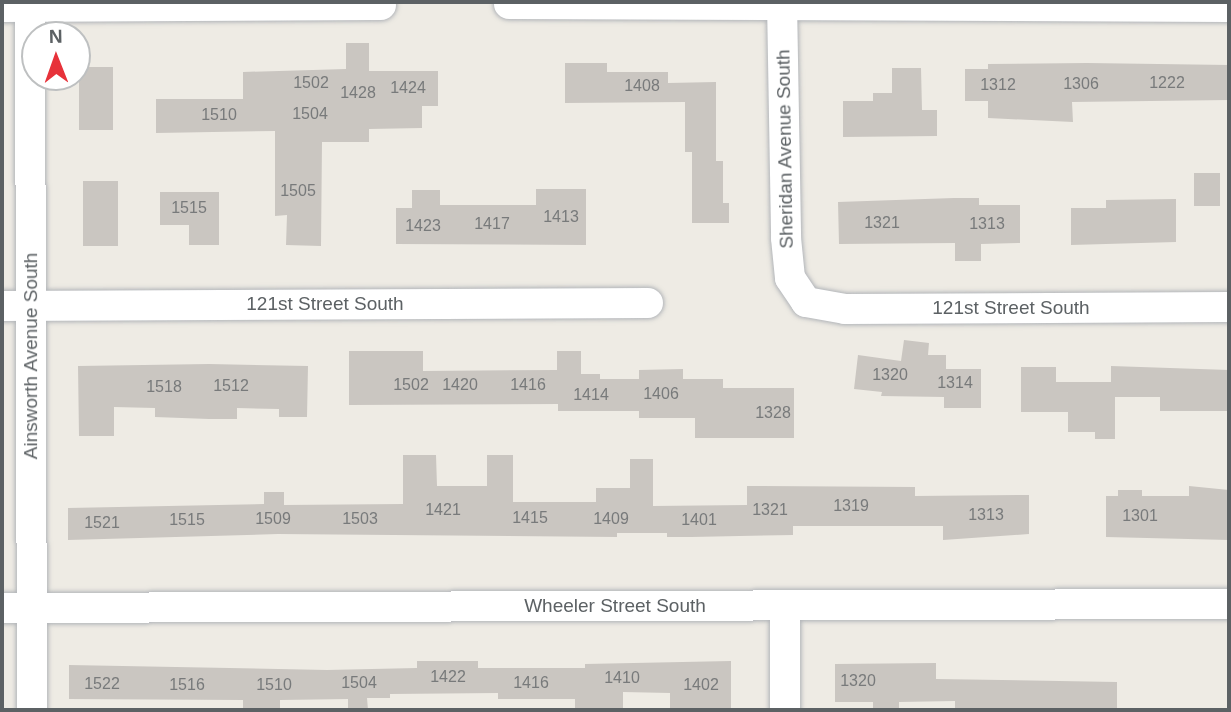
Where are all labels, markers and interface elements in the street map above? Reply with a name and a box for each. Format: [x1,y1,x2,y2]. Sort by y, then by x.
north arrow [21,21,91,91]
text: N [49,26,63,47]
street label: Sheridan Avenue South [772,49,798,249]
house number: 1502 [293,73,329,93]
house number: 1222 [1149,73,1185,93]
house number: 1306 [1063,74,1099,94]
house number: 1312 [980,75,1016,95]
house number: 1408 [624,76,660,96]
house number: 1424 [390,78,426,98]
house number: 1428 [340,83,376,103]
house number: 1504 [292,104,328,124]
house number: 1510 [201,105,237,125]
house number: 1505 [280,181,316,201]
house number: 1515 [171,198,207,218]
house number: 1413 [543,207,579,227]
house number: 1321 [864,213,900,233]
house number: 1417 [474,214,510,234]
house number: 1313 [969,214,1005,234]
house number: 1423 [405,216,441,236]
street label: Ainsworth Avenue South [20,252,42,460]
street label: 121st Street South [246,293,404,315]
street label: 121st Street South [932,297,1090,319]
house number: 1320 [872,365,908,385]
house number: 1314 [937,373,973,393]
house number: 1502 [393,375,429,395]
house number: 1420 [442,375,478,395]
house number: 1416 [510,375,546,395]
house number: 1512 [213,376,249,396]
house number: 1518 [146,377,182,397]
house number: 1406 [643,384,679,404]
house number: 1414 [573,385,609,405]
house number: 1328 [755,403,791,423]
house number: 1319 [833,496,869,516]
house number: 1421 [425,500,461,520]
house number: 1321 [752,500,788,520]
house number: 1313 [968,505,1004,525]
house number: 1301 [1122,506,1158,526]
house number: 1415 [512,508,548,528]
house number: 1509 [255,509,291,529]
house number: 1503 [342,509,378,529]
house number: 1409 [593,509,629,529]
house number: 1515 [169,510,205,530]
house number: 1401 [681,510,717,530]
house number: 1521 [84,513,120,533]
street label: Wheeler Street South [524,595,706,617]
house number: 1422 [430,667,466,687]
house number: 1410 [604,668,640,688]
house number: 1320 [840,671,876,691]
house number: 1504 [341,673,377,693]
house number: 1416 [513,673,549,693]
house number: 1522 [84,674,120,694]
house number: 1516 [169,675,205,695]
house number: 1510 [256,675,292,695]
house number: 1402 [683,675,719,695]

